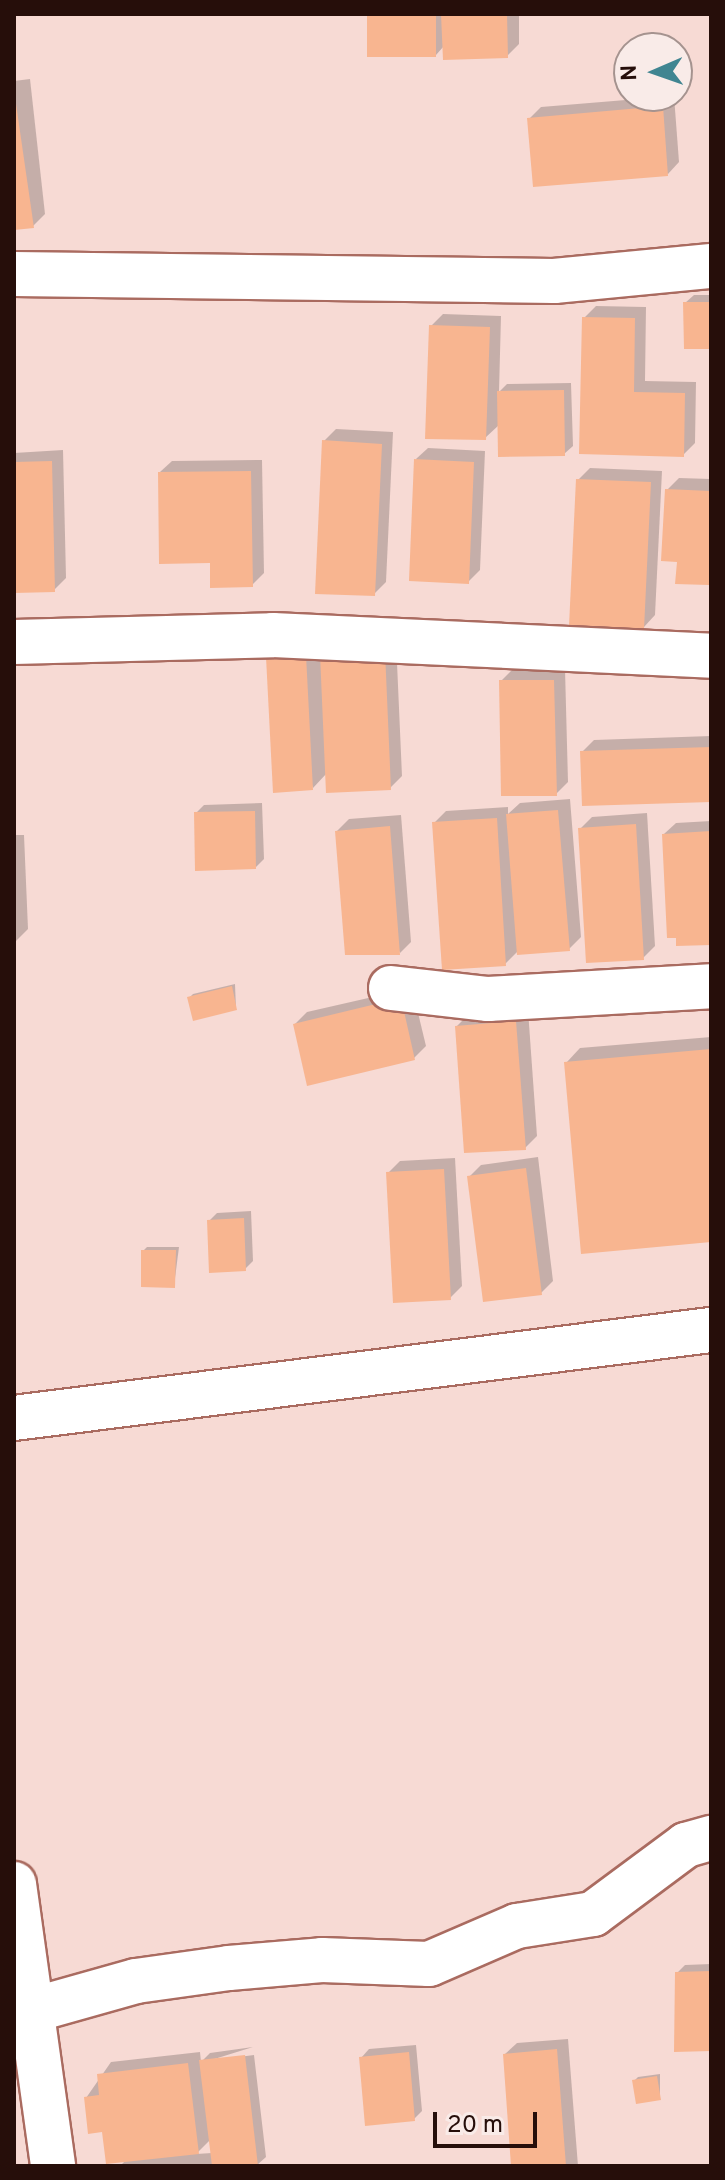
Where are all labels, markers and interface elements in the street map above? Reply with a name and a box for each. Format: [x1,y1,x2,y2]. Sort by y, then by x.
north arrow [613,32,693,112]
text: N [617,64,644,81]
scale bar [437,2096,541,2146]
text: 20 m [447,2111,503,2141]

